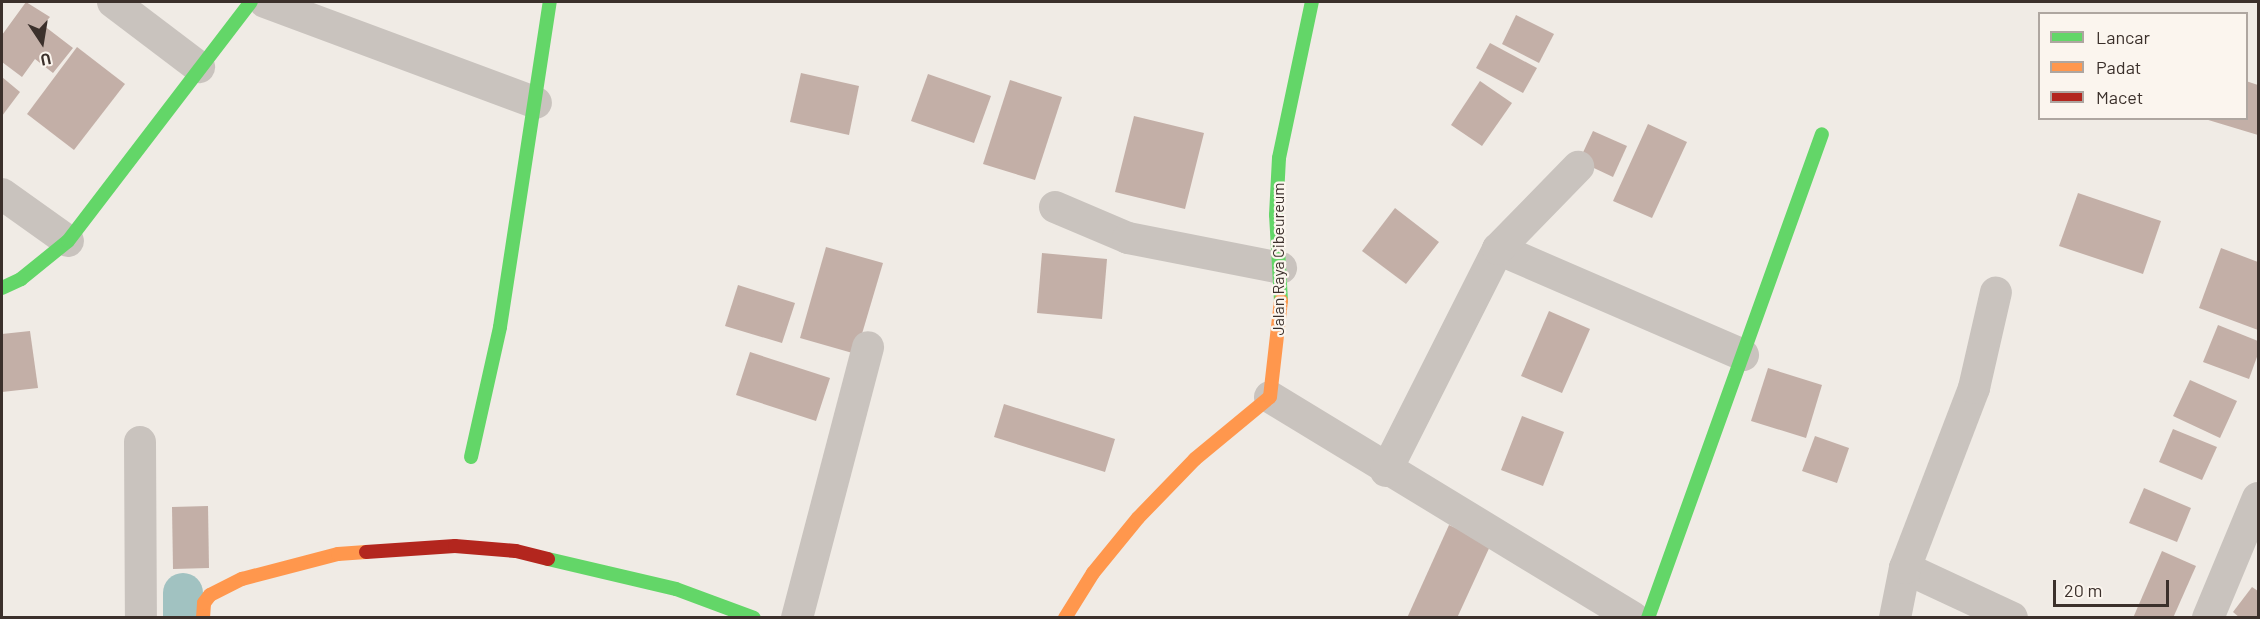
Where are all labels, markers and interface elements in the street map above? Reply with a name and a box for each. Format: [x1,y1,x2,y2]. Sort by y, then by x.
north arrow [12,12,72,72]
legend [2038,12,2248,120]
text: Lancar [2096,26,2150,48]
text: U [39,50,53,70]
text: Padat [2096,56,2141,78]
text: Macet [2096,86,2143,108]
street label: Jalan Raya Cibeureum [1268,182,1288,336]
scale bar [2056,568,2172,606]
text: 20 m [2064,579,2102,601]

